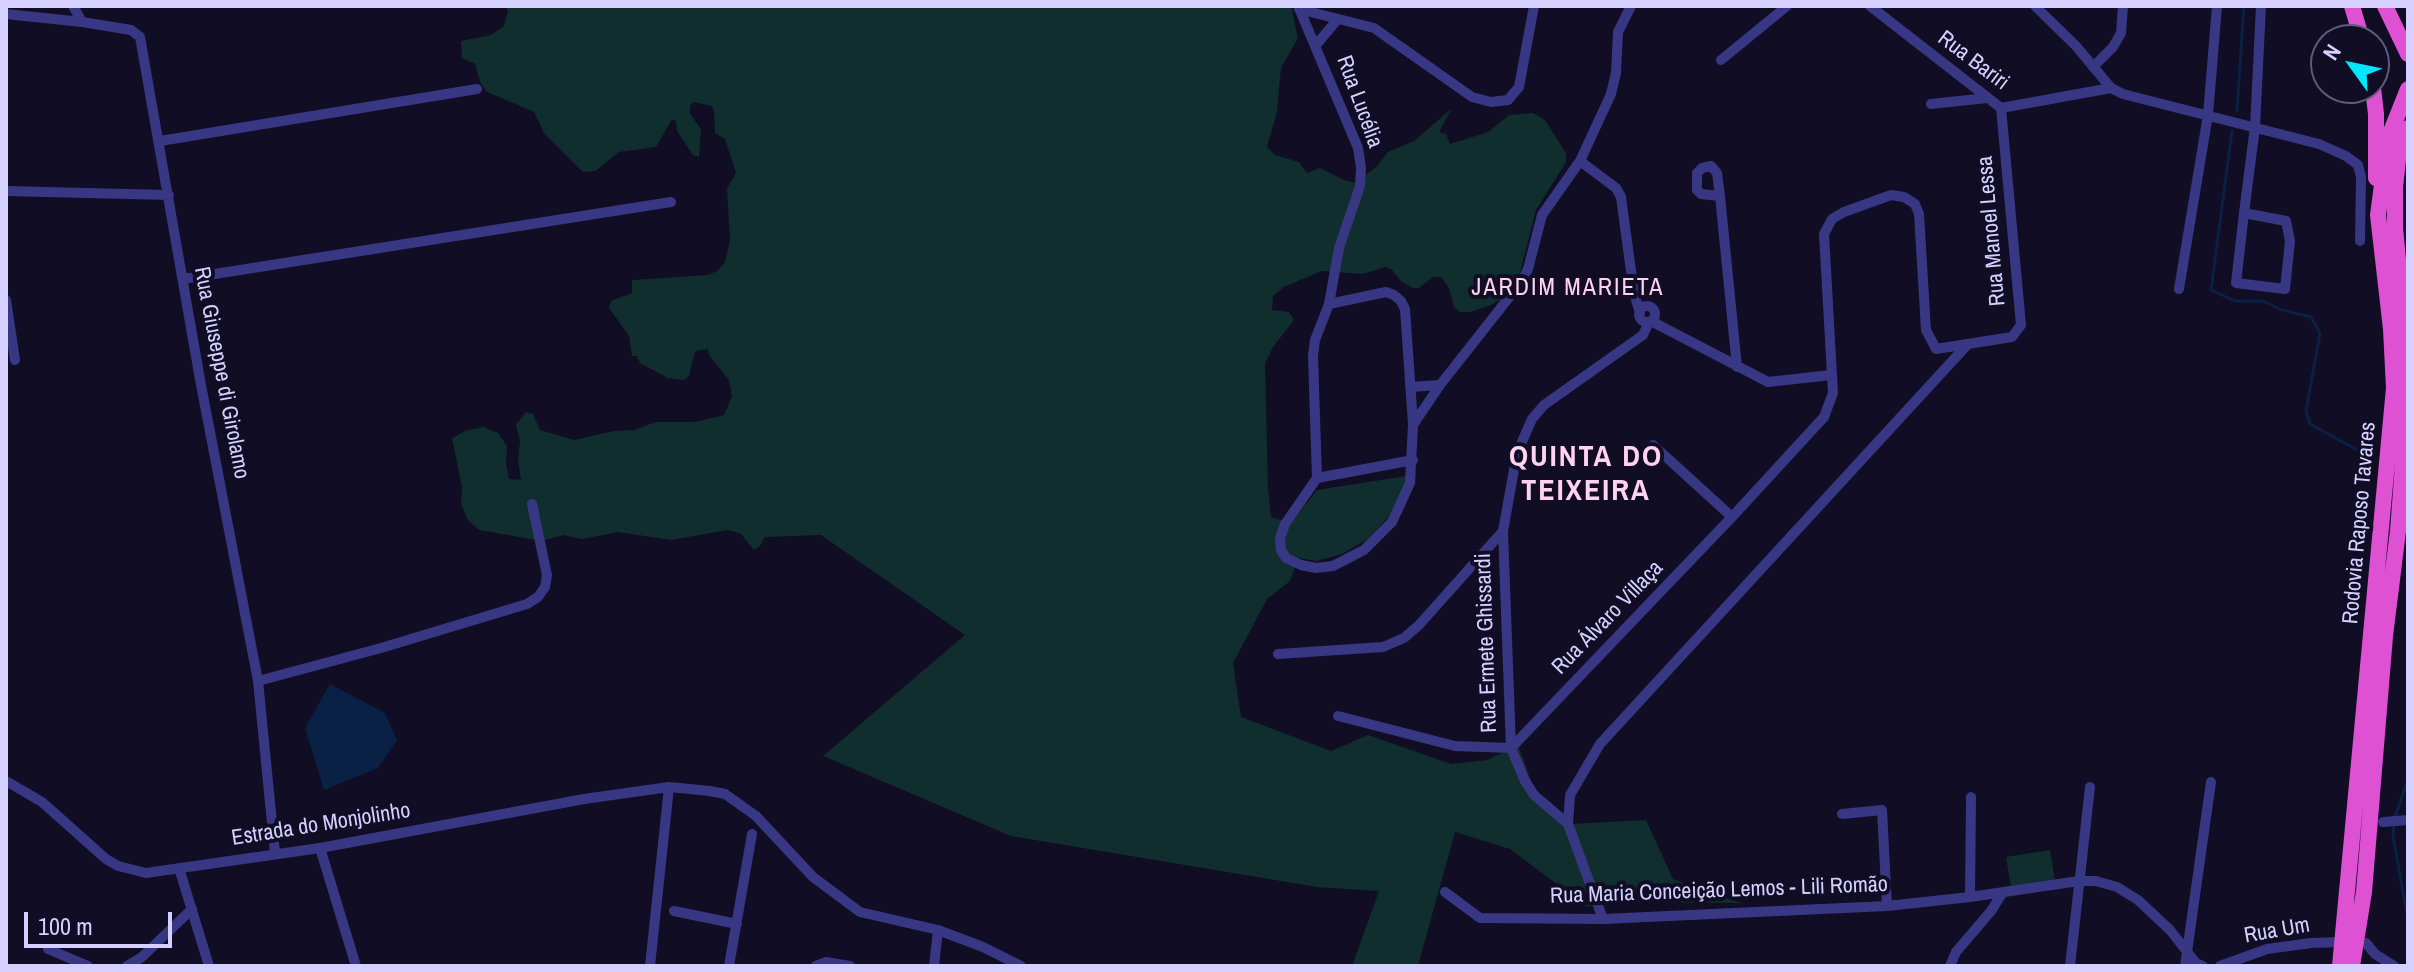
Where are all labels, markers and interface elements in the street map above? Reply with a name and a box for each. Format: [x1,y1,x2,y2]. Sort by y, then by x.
north arrow [2310,24,2390,104]
street label: Rua Bariri [1932,26,2014,96]
text: N [2315,38,2348,66]
street label: Rua Lucélia [1330,52,1388,152]
street label: Rua Manoel Lessa [1972,155,2012,307]
street label: Rua Giuseppe di Girolamo [187,265,255,481]
district label: JARDIM MARIETA [1472,275,1664,303]
street label: Rodovia Raposo Tavares [2338,421,2382,625]
district label: QUINTA DO TEIXEIRA [1509,440,1663,510]
street label: Rua Ermete Ghissardi [1471,553,1503,733]
street label: Rua Álvaro Villaça [1547,556,1669,680]
street label: Estrada do Monjolinho [230,798,412,852]
street label: Rua Maria Conceição Lemos - Lili Romão [1550,872,1888,910]
scale bar [28,896,176,946]
text: 100 m [38,910,93,942]
street label: Rua Um [2242,912,2312,950]

